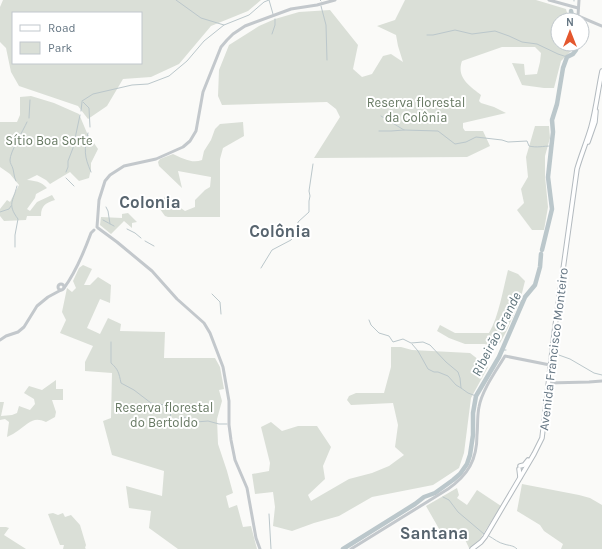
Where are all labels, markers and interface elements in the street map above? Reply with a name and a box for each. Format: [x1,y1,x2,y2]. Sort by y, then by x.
legend [12,12,142,64]
north arrow [550,12,590,52]
text: N [566,16,574,29]
text: Road [48,21,76,35]
text: Park [48,41,73,55]
park label: Reserva florestal da Colônia [367,95,465,125]
park label: Sítio Boa Sorte [5,133,93,148]
district label: Colonia [119,192,181,212]
district label: Colônia [249,221,311,241]
street label: Avenida Francisco Monteiro [536,267,571,431]
water label: Ribeirão Grande [468,289,525,379]
park label: Reserva florestal do Bertoldo [115,400,213,430]
district label: Santana [400,523,468,543]

